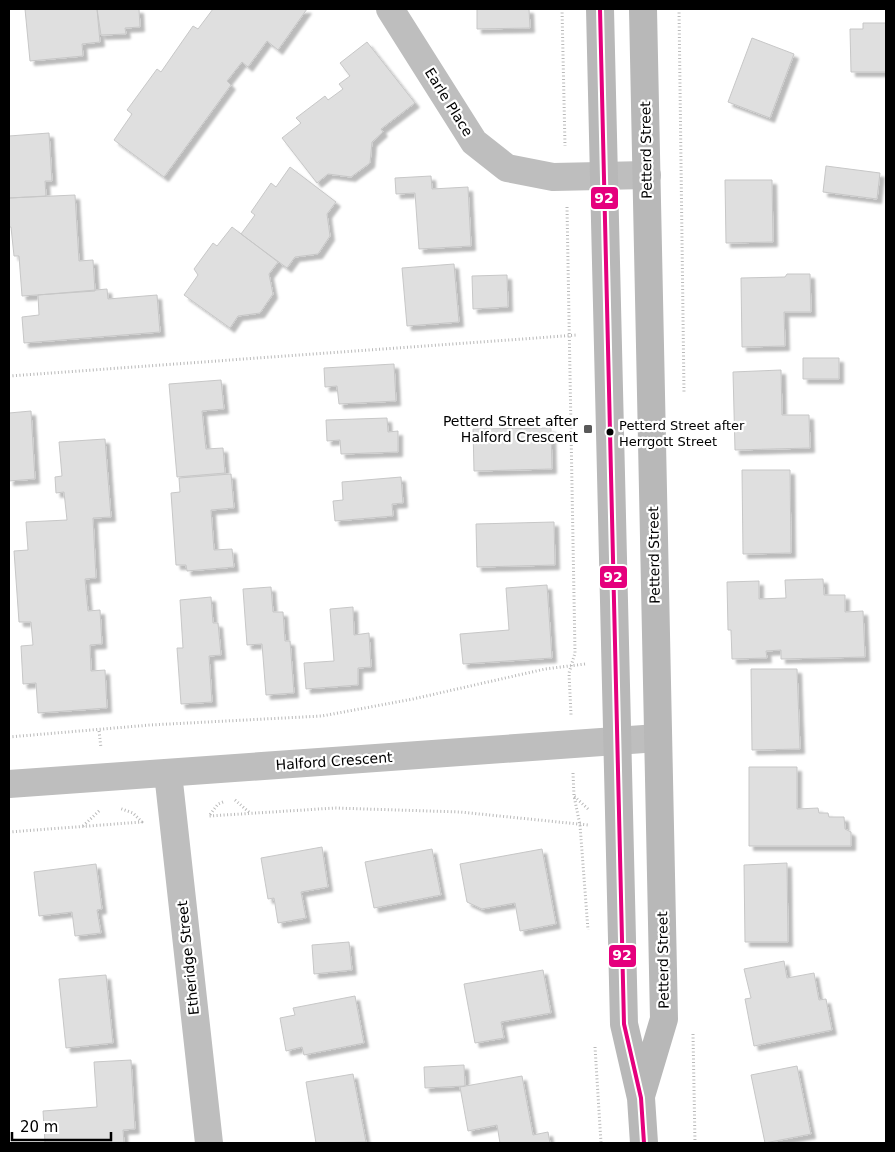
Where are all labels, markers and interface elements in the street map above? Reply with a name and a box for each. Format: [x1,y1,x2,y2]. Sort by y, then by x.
street label: Earle Place [422,65,476,139]
street label: Petterd Street [637,101,655,199]
line badge: 92 [590,186,619,210]
text: 92 [594,190,614,206]
place label: Petterd Street after Halford Crescent [443,413,579,445]
place label: Petterd Street after Herrgott Street [619,418,745,449]
marker: Petterd Street after Halford Crescent [582,423,594,435]
marker: Petterd Street after Herrgott Street [605,427,615,437]
street label: Petterd Street [645,506,663,604]
line badge: 92 [599,565,628,589]
text: 92 [603,569,623,585]
street label: Halford Crescent [275,749,393,773]
street label: Etheridge Street [174,900,202,1016]
street label: Petterd Street [654,911,672,1009]
line badge: 92 [608,944,637,968]
text: 92 [612,947,632,963]
scale bar [12,1110,111,1142]
text: 20 m [20,1118,58,1136]

